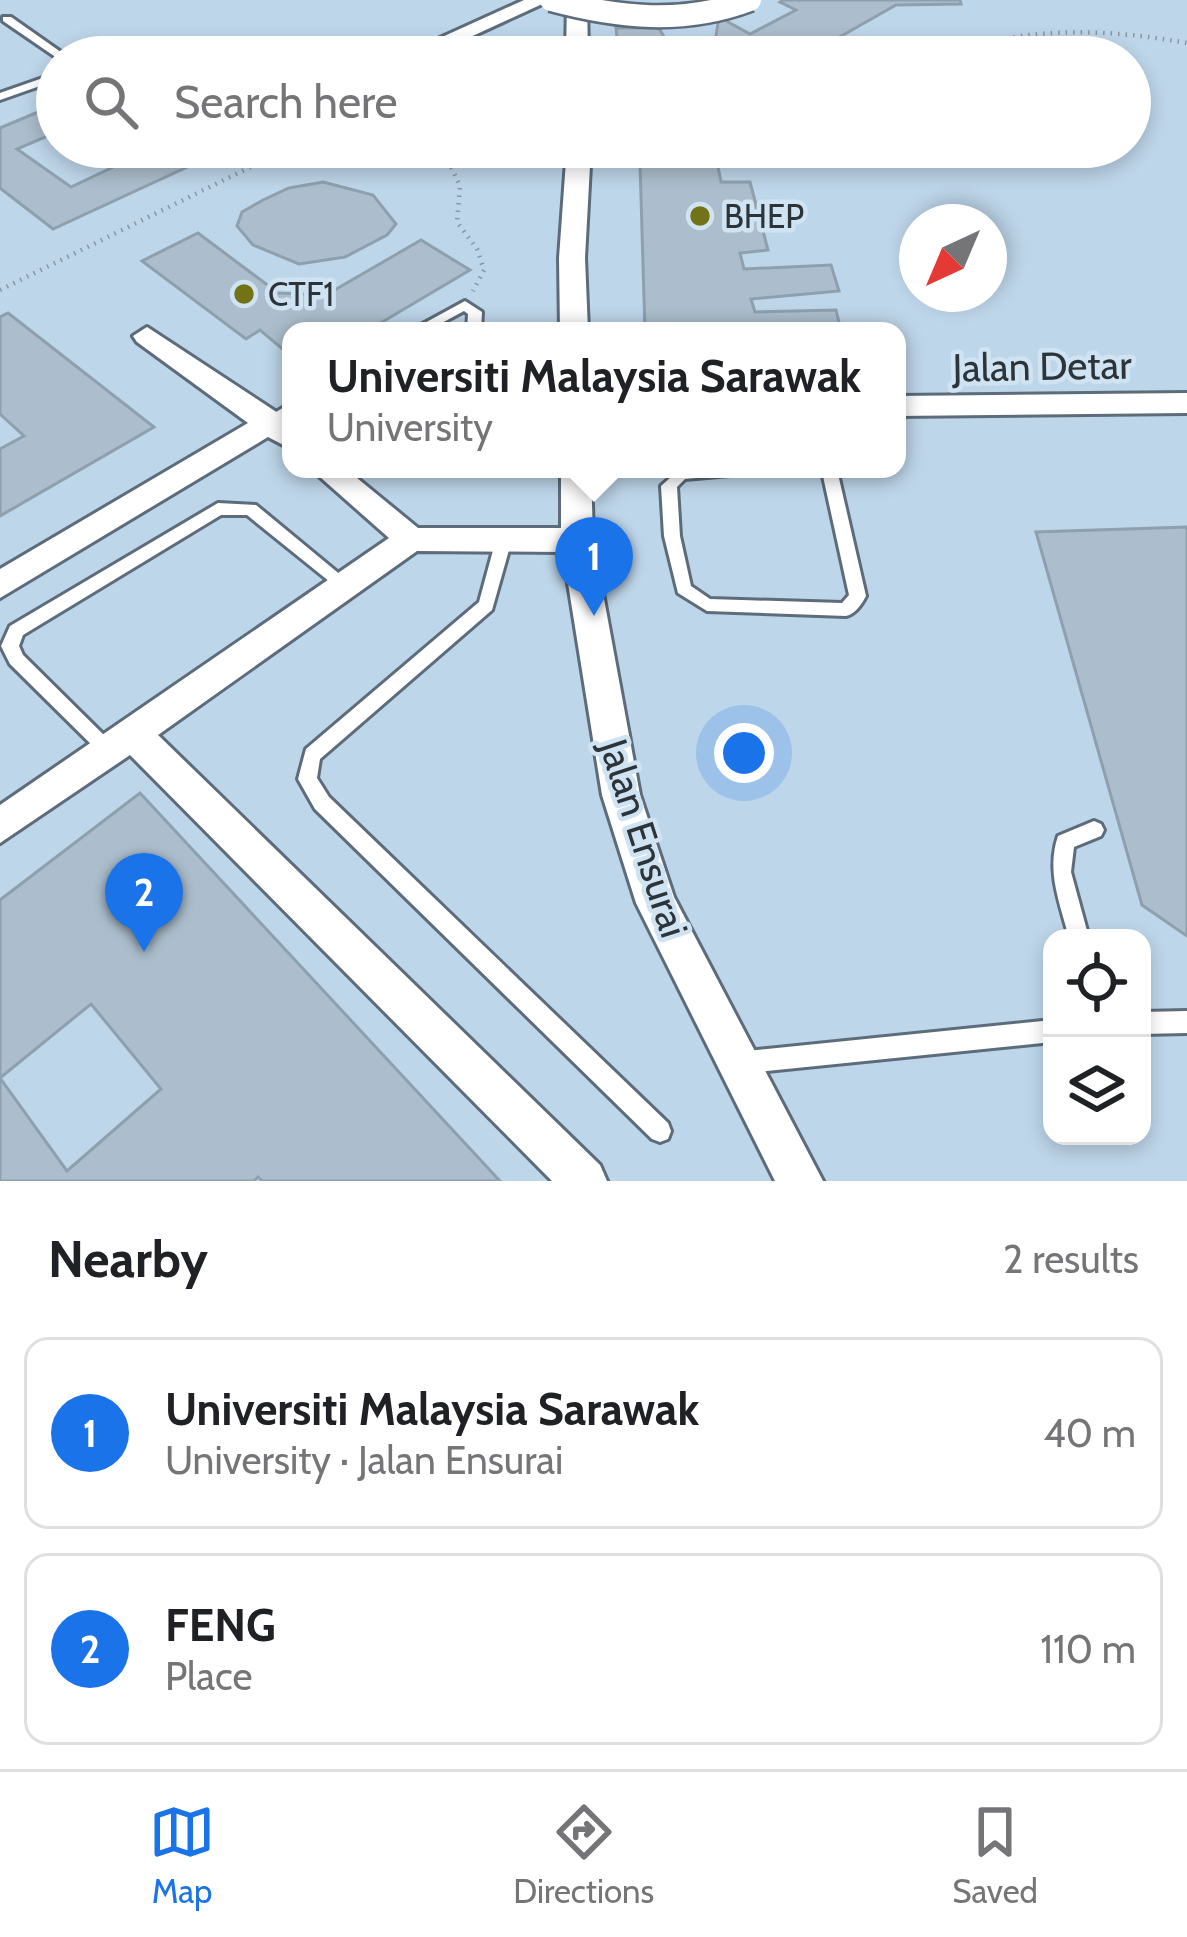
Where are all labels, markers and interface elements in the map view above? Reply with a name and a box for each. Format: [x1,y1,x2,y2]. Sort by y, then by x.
search box [36,36,1151,168]
icon: search [78,69,144,135]
text: Search here [174,75,398,129]
place label: BHEP [724,196,804,236]
marker: BHEP [687,203,713,229]
north arrow [899,204,1007,312]
place label: CTF1 [268,274,334,314]
marker: CTF1 [231,281,257,307]
popup [282,322,906,478]
street label: Jalan Detar [951,340,1133,392]
text: Universiti Malaysia Sarawak [327,349,861,403]
text: University [327,403,493,451]
pin: 1 [555,517,633,616]
your location [714,723,774,783]
street label: Jalan Ensurai [589,732,699,943]
pin: 2 [105,853,183,952]
map controls [1043,929,1151,1145]
button: locate [1043,929,1151,1037]
button: layers [1043,1037,1151,1145]
text: Nearby [48,1228,208,1290]
text: 2 results [1003,1235,1139,1283]
text: Universiti Malaysia Sarawak [165,1382,699,1436]
text: 1 [83,1409,97,1457]
text: 40 m [1043,1409,1136,1457]
text: University · Jalan Ensurai [165,1436,563,1484]
text: FENG [165,1598,276,1652]
text: 2 [80,1625,100,1673]
text: 110 m [1040,1625,1136,1673]
text: Place [165,1652,252,1700]
tab: Map [149,1799,215,1911]
tab: Directions [513,1799,654,1911]
tab: Saved [952,1799,1038,1911]

